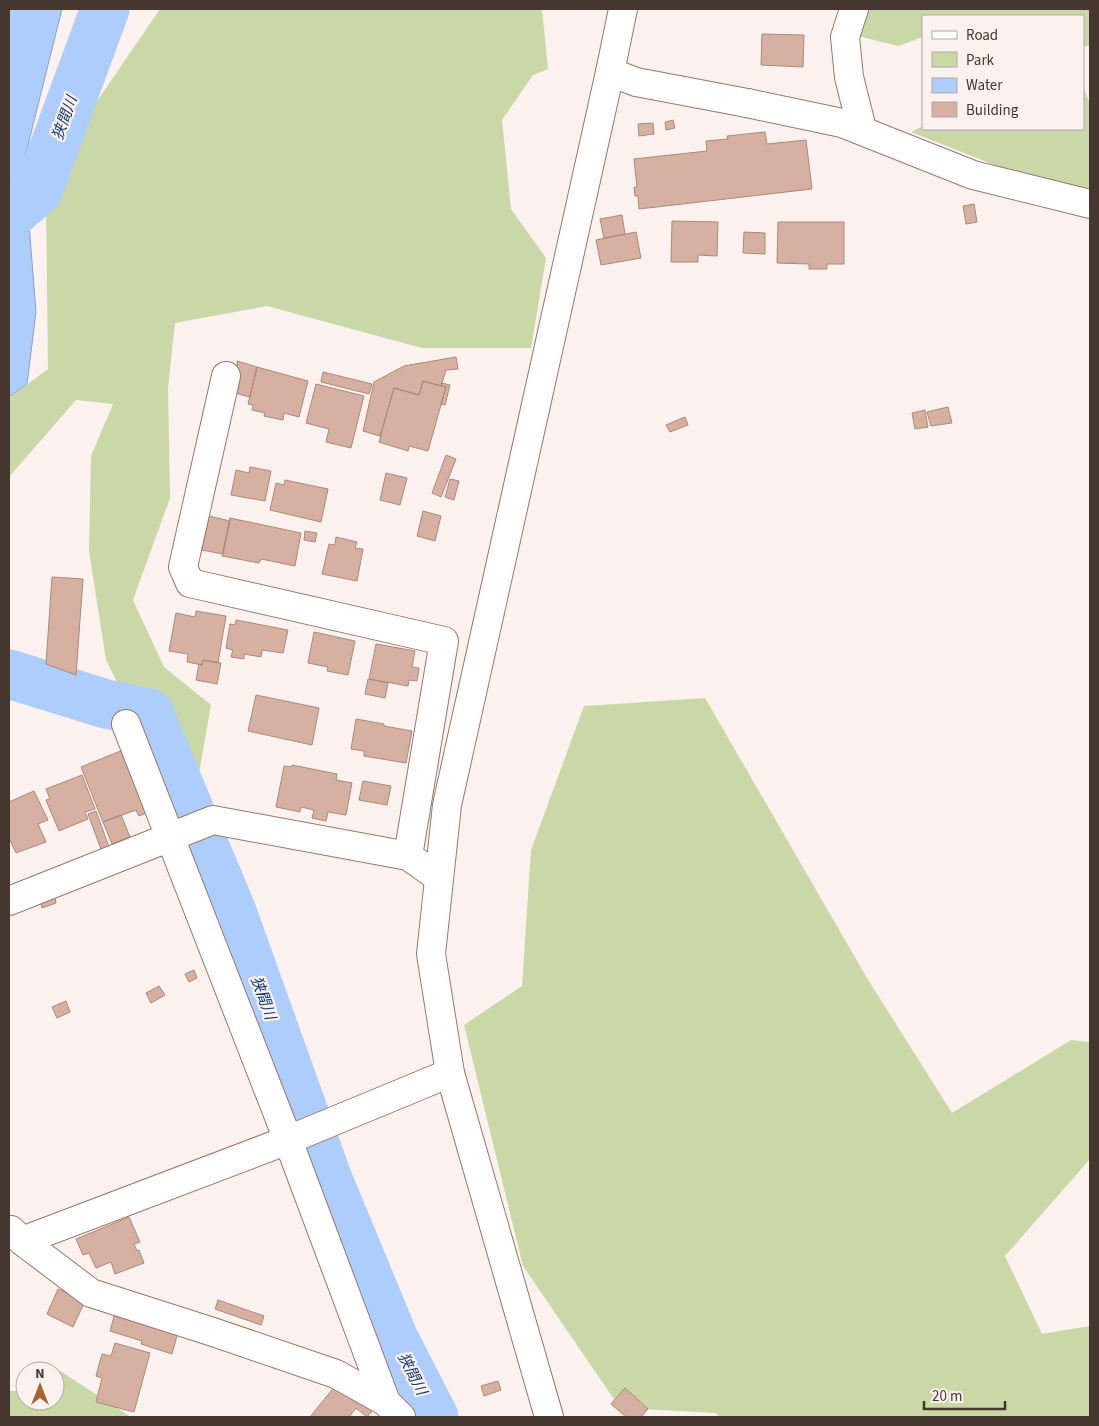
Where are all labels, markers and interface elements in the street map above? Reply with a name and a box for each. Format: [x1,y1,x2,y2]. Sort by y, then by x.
legend [922,15,1084,130]
text: Road [966,25,998,46]
text: Park [966,50,995,71]
text: Water [966,75,1003,96]
water label: 狭間川 [47,91,83,143]
text: Building [966,100,1019,121]
water label: 狭間川 [245,973,281,1025]
water label: 狭間川 [392,1349,432,1401]
north arrow [15,1361,65,1411]
text: N [35,1364,45,1384]
scale bar [924,1378,1005,1410]
text: 20 m [932,1386,962,1407]

